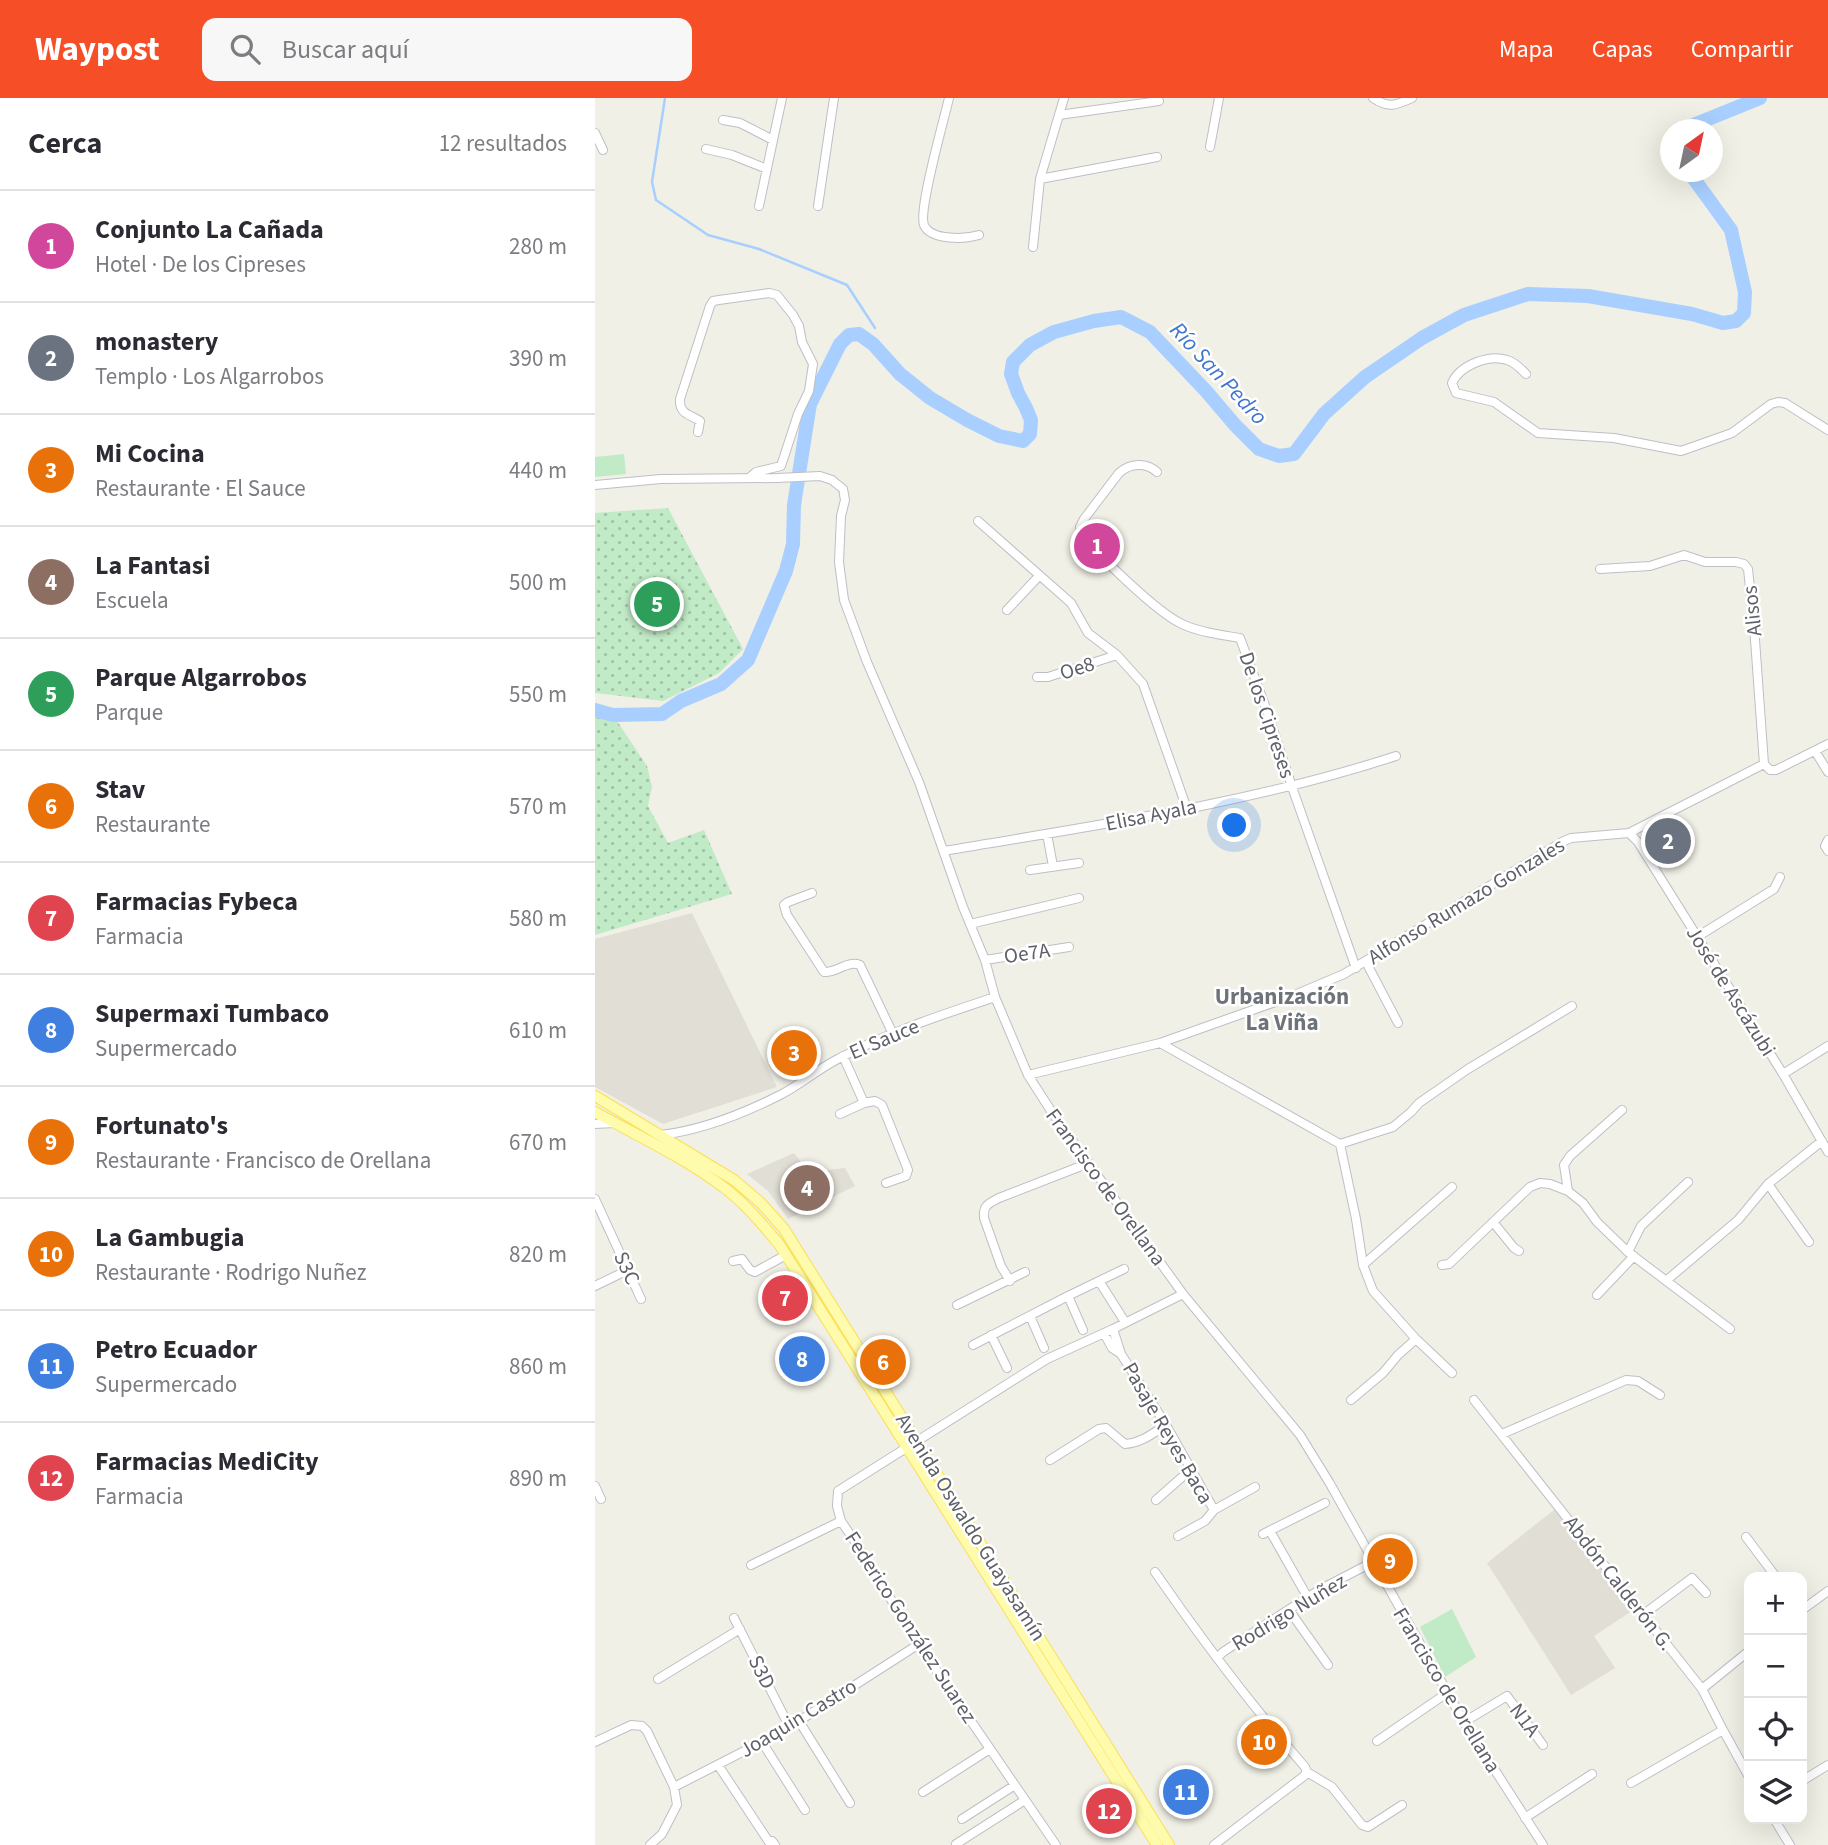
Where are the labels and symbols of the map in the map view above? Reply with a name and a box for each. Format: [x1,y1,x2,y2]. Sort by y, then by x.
north arrow [1660,119,1723,182]
water label: Río San Pedro [1162,314,1275,432]
pin: 1 [1074,520,1120,572]
pin: 5 [634,578,680,630]
street label: Alisos [1734,584,1770,638]
street label: Oe8 [1056,648,1098,688]
street label: De los Cipreses [1231,648,1303,782]
street label: Elisa Ayala [1103,791,1199,839]
your location [1217,808,1251,842]
pin: 2 [1645,815,1691,867]
street label: Alfonso Rumazo Gonzales [1362,830,1570,972]
street label: José de Ascázubi [1679,920,1783,1062]
street label: Oe7A [1002,935,1053,971]
district label: Urbanización La Viña [1215,980,1349,1039]
street label: El Sauce [844,1011,924,1067]
pin: 3 [771,1027,817,1079]
street label: Francisco de Orellana [1039,1102,1173,1272]
pin: 4 [784,1162,830,1214]
street label: S3C [606,1246,648,1290]
pin: 7 [762,1272,808,1324]
pin: 8 [779,1333,825,1385]
pin: 6 [860,1336,906,1388]
street label: Pasaje Reyes Baca [1115,1357,1221,1509]
street label: Avenida Oswaldo Guayasamín [888,1407,1054,1647]
street label: Abdón Calderón G. [1557,1509,1681,1657]
street label: Federico González Suarez [838,1525,984,1729]
pin: 9 [1367,1535,1413,1587]
street label: Rodrigo Nuñez [1226,1566,1352,1658]
street label: Francisco de Orellana [1386,1602,1508,1778]
street label: S3D [741,1650,783,1694]
street label: Joaquin Castro [734,1671,862,1765]
street label: N1A [1502,1697,1548,1744]
pin: 10 [1241,1716,1287,1768]
pin: 11 [1163,1766,1209,1818]
pin: 12 [1086,1785,1132,1837]

